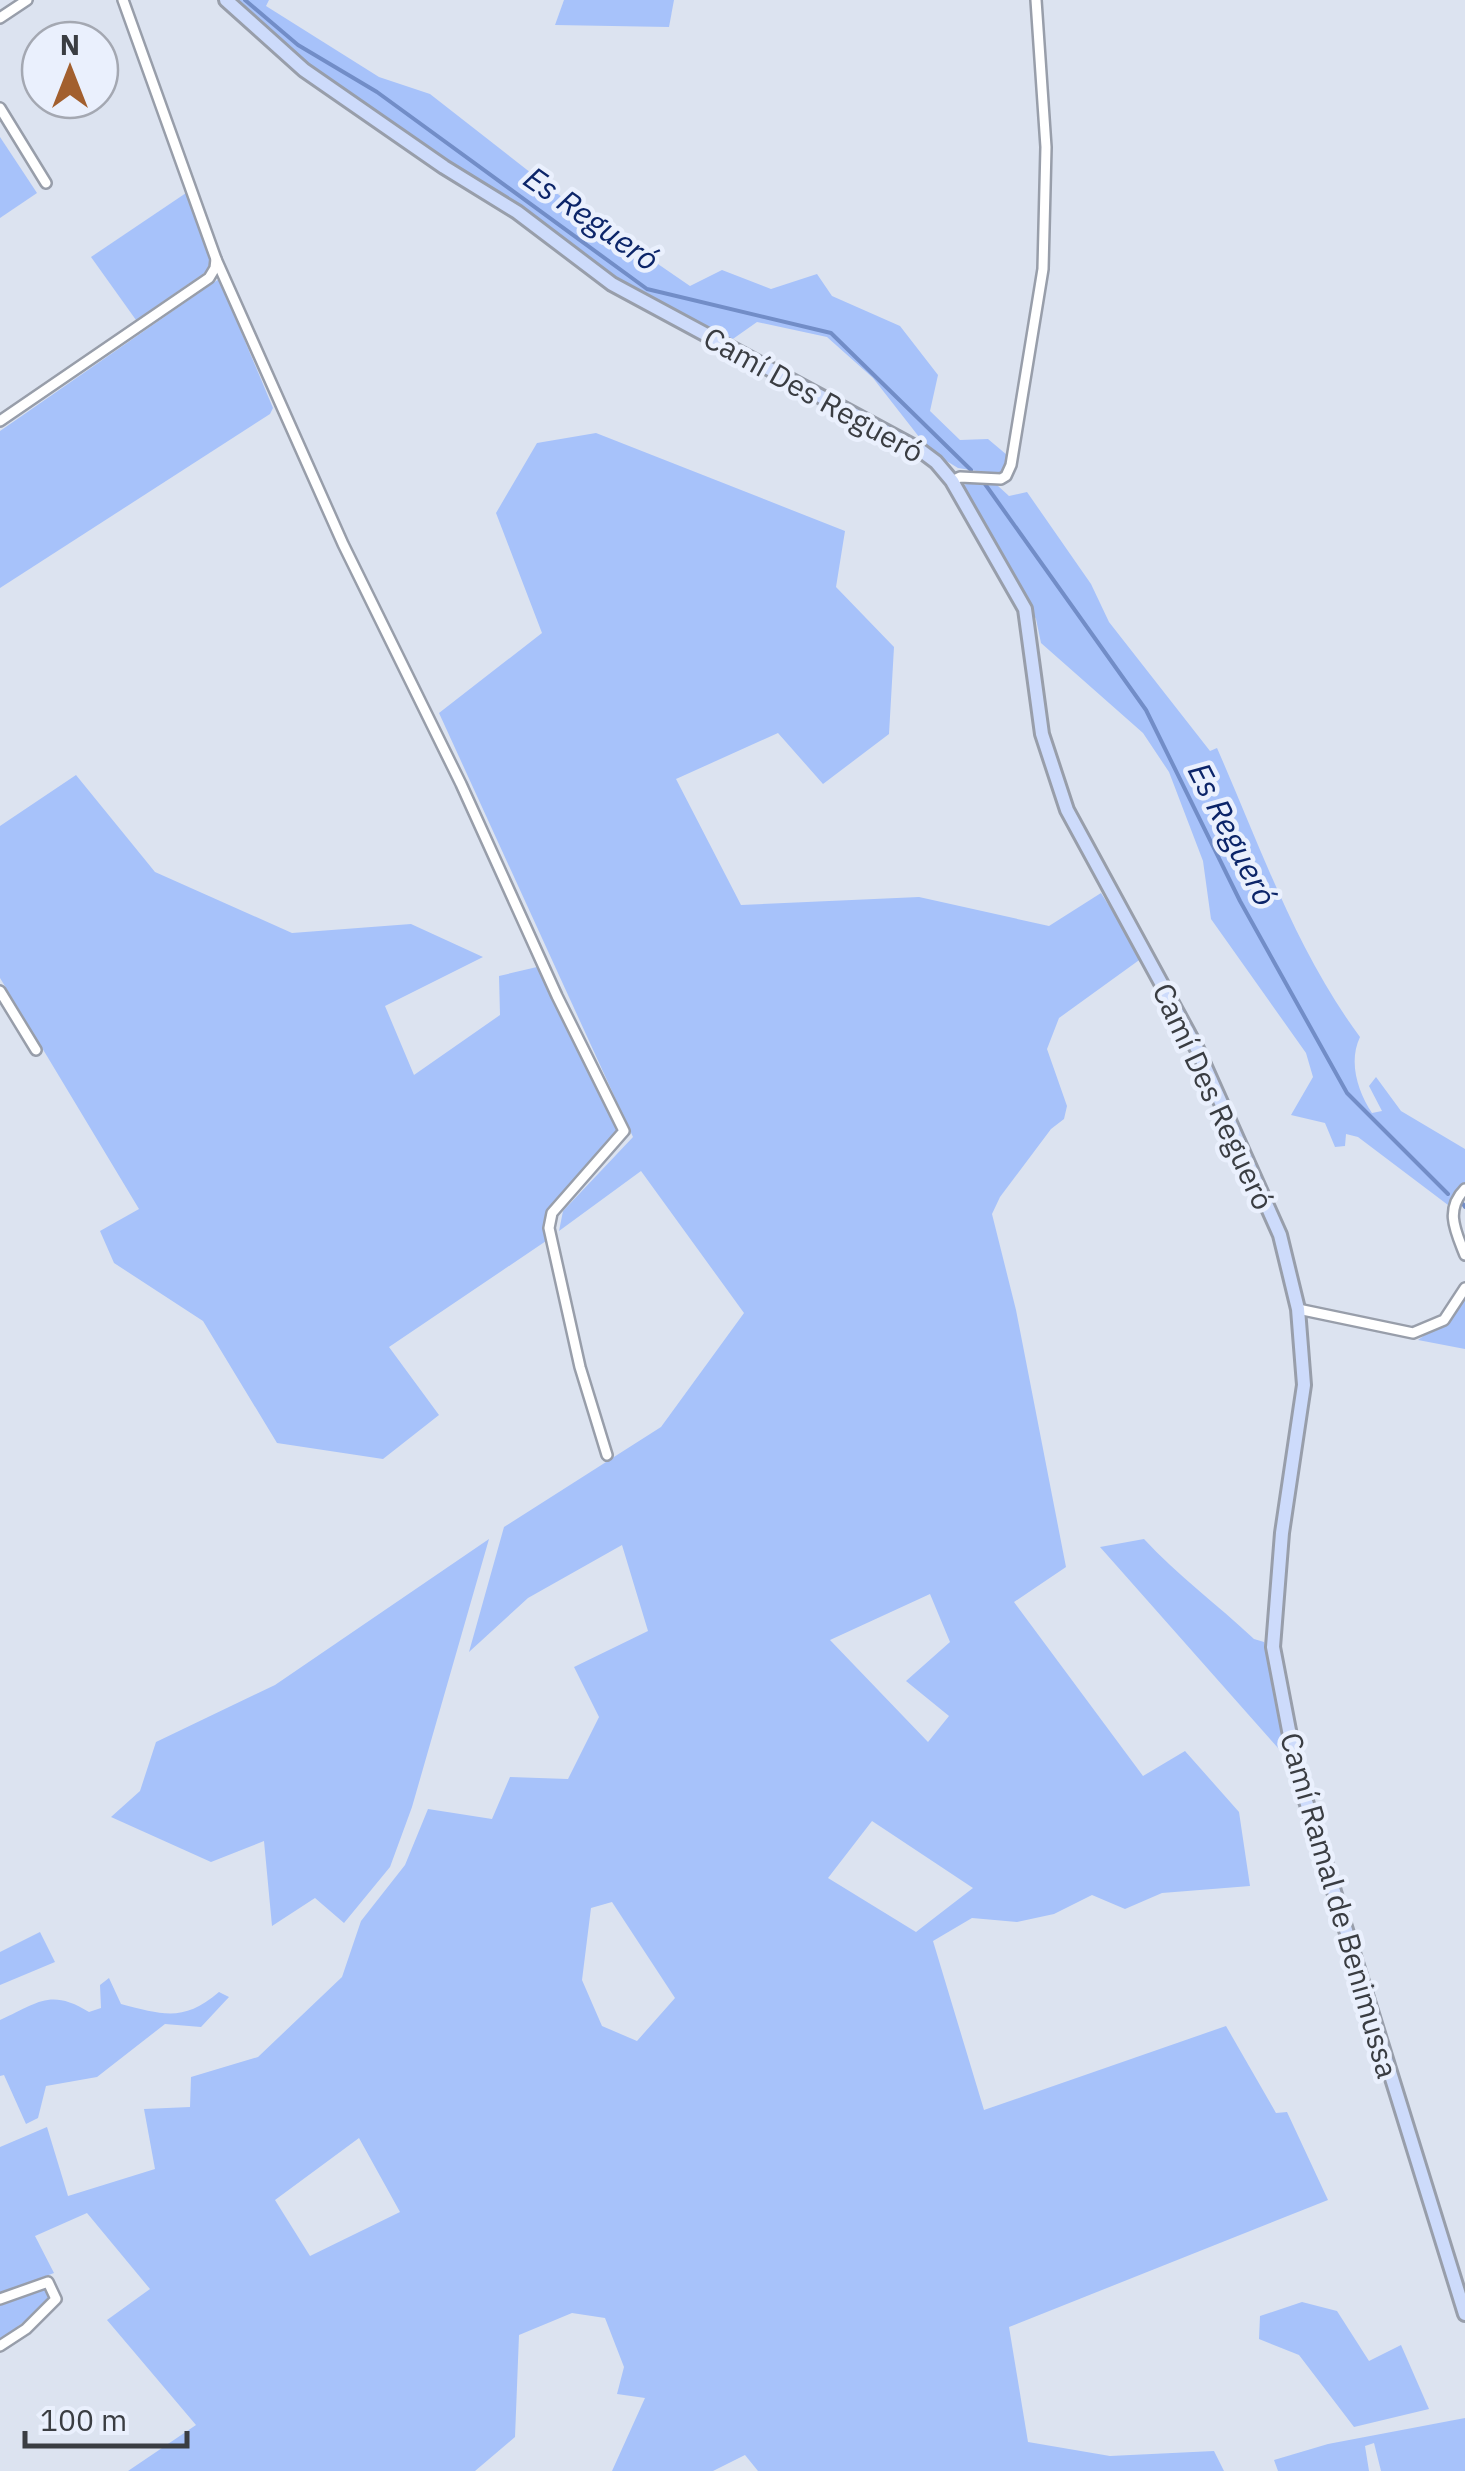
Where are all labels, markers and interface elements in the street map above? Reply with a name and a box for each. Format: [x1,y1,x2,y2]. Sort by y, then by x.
north arrow [20,20,120,120]
text: N [60,26,80,63]
water label: Es Regueró [516,156,668,280]
street label: Camí Des Regueró [697,317,931,471]
water label: Es Regueró [1179,755,1287,913]
street label: Camí Des Regueró [1144,976,1284,1216]
street label: Camí Ramal de Benimussa [1272,1728,1408,2082]
scale bar [25,2386,188,2448]
text: 100 m [40,2400,127,2439]

